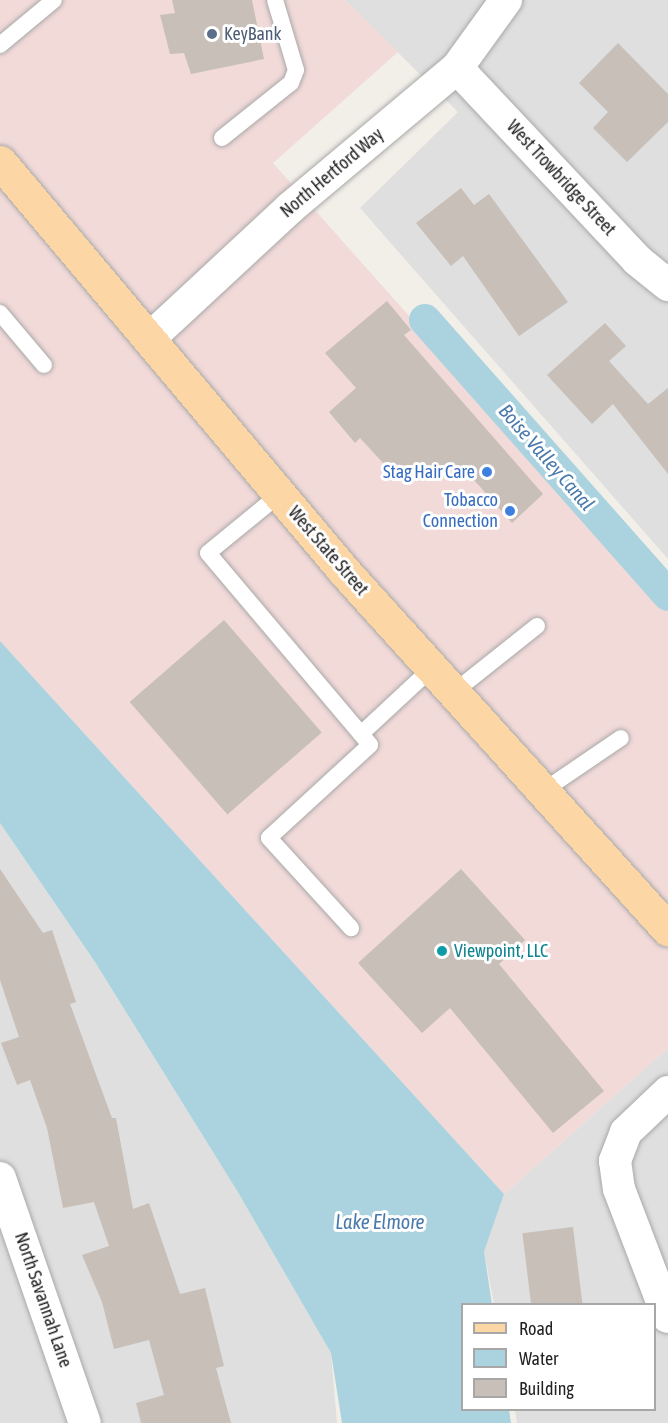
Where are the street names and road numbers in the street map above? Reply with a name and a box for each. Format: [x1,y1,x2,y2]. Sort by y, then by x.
street label: West Trowbridge Street [502,116,620,240]
street label: North Hertford Way [276,124,388,222]
street label: West State Street [283,502,373,600]
street label: North Savannah Lane [10,1230,76,1370]

